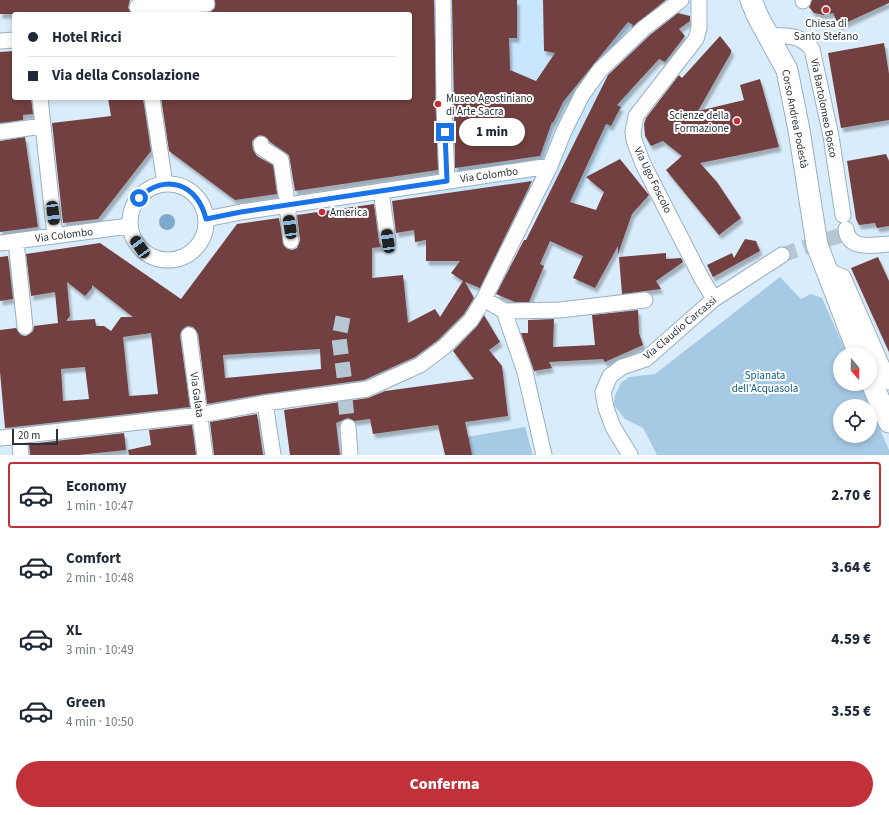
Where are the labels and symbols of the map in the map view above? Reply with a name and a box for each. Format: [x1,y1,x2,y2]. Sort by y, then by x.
marker: Chiesa di Santo Stefano [821,5,831,15]
place label: Chiesa di Santo Stefano [794,16,858,44]
street label: Via Bartolomeo Bosco [807,57,841,159]
street label: Corso Andrea Podestà [778,68,812,170]
place label: Museo Agostiniano di Arte Sacra [446,91,533,119]
marker: Museo Agostiniano di Arte Sacra [433,99,443,109]
place label: Scienze della Formazione [669,108,730,136]
marker: Scienze della Formazione [732,116,742,126]
callout: 1 min [459,118,525,146]
route end [436,123,454,141]
street label: Via Ugo Foscolo [630,144,676,216]
street label: Via Colombo [459,164,519,186]
route start [130,189,148,207]
car [46,200,60,226]
place label: America [330,205,368,220]
marker: America [317,207,327,217]
car [282,214,298,240]
street label: Via Colombo [34,224,94,246]
car [380,228,396,254]
car [128,234,152,260]
street label: Via Claudio Carcassi [640,293,720,363]
north arrow [833,347,877,391]
park label: Spianata dell'Acquasola [732,368,798,396]
street label: Via Galata [186,371,208,419]
scale bar [12,427,58,446]

